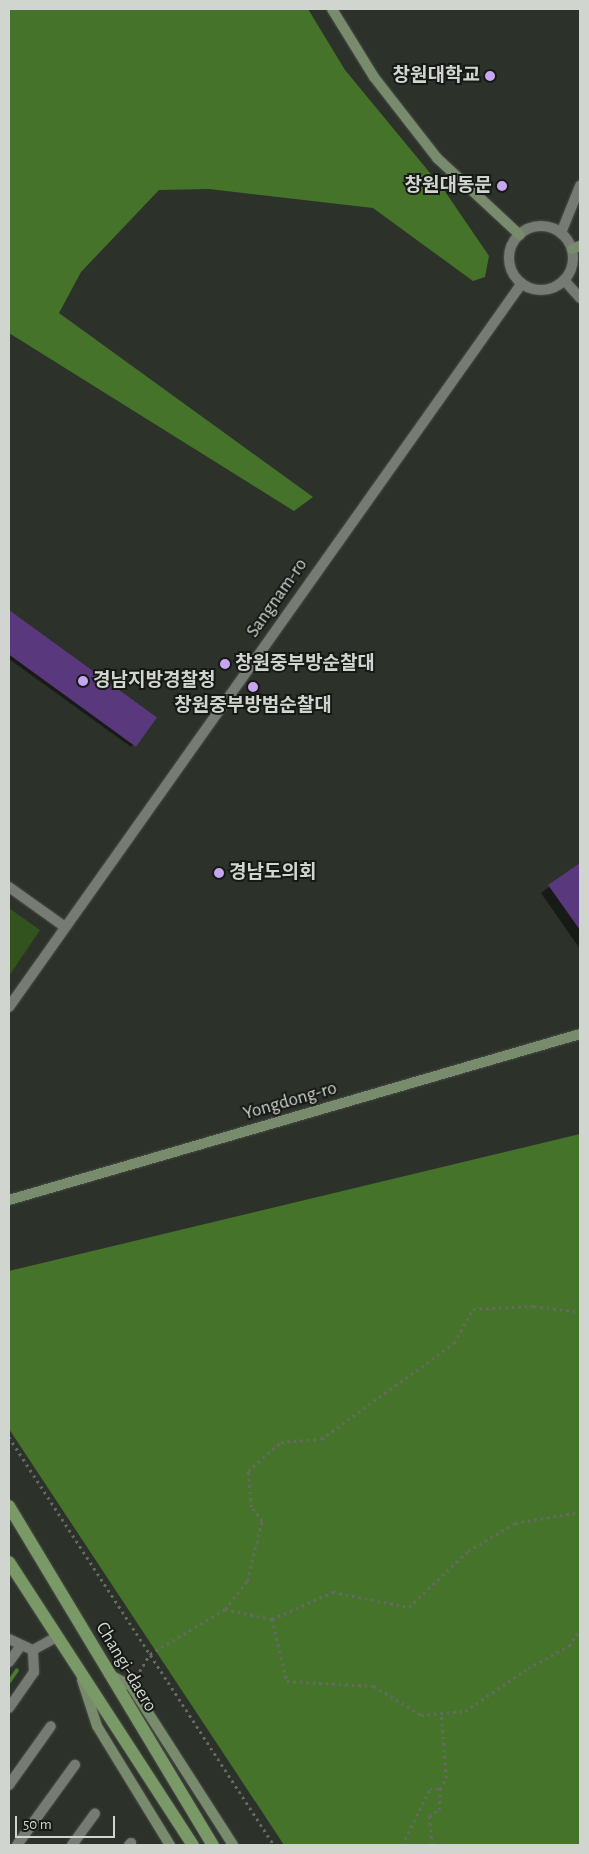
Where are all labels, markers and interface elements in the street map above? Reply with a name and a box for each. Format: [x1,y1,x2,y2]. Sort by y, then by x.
place label: 창원대학교 [393,65,480,87]
marker: 창원대학교 [484,70,496,82]
place label: 창원대동문 [405,175,492,197]
marker: 창원대동문 [496,180,508,192]
street label: Sangnam-ro [242,554,312,642]
place label: 창원중부방순찰대 [235,653,375,675]
marker: 창원중부방순찰대 [219,658,231,670]
place label: 경남지방경찰청 [93,670,215,692]
marker: 경남지방경찰청 [77,675,89,687]
marker: 창원중부방범순찰대 [247,681,259,693]
place label: 창원중부방범순찰대 [174,695,332,717]
place label: 경남도의회 [229,862,316,884]
marker: 경남도의회 [213,867,225,879]
street label: Yongdong-ro [241,1077,339,1125]
street label: Changi-daero [90,1618,162,1716]
scale bar [18,1806,118,1838]
text: 50 m [23,1817,52,1832]

